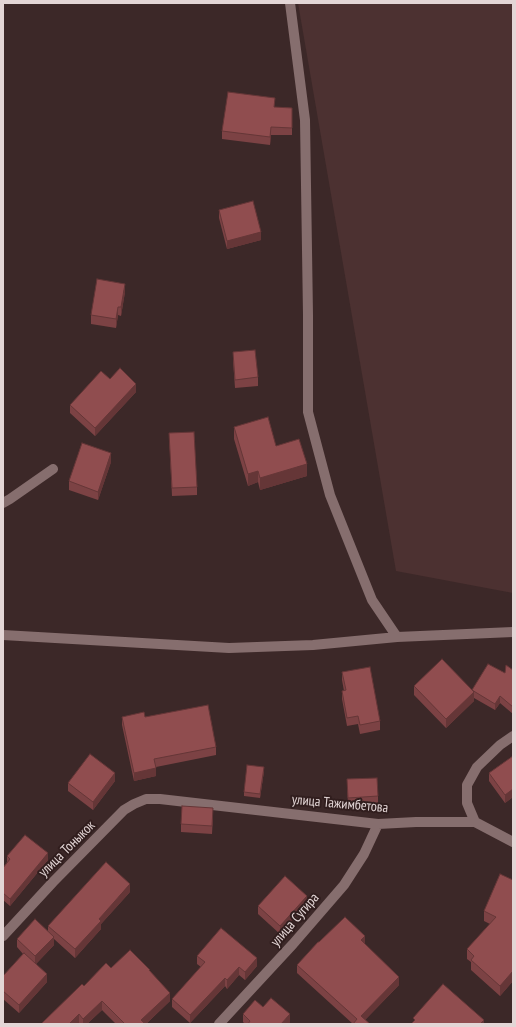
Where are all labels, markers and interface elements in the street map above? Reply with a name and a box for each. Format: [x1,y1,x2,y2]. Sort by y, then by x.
street label: улица Тажимбетова [291,791,389,817]
street label: улица Тоныкок [35,817,99,881]
street label: улица Сугира [267,890,323,950]

